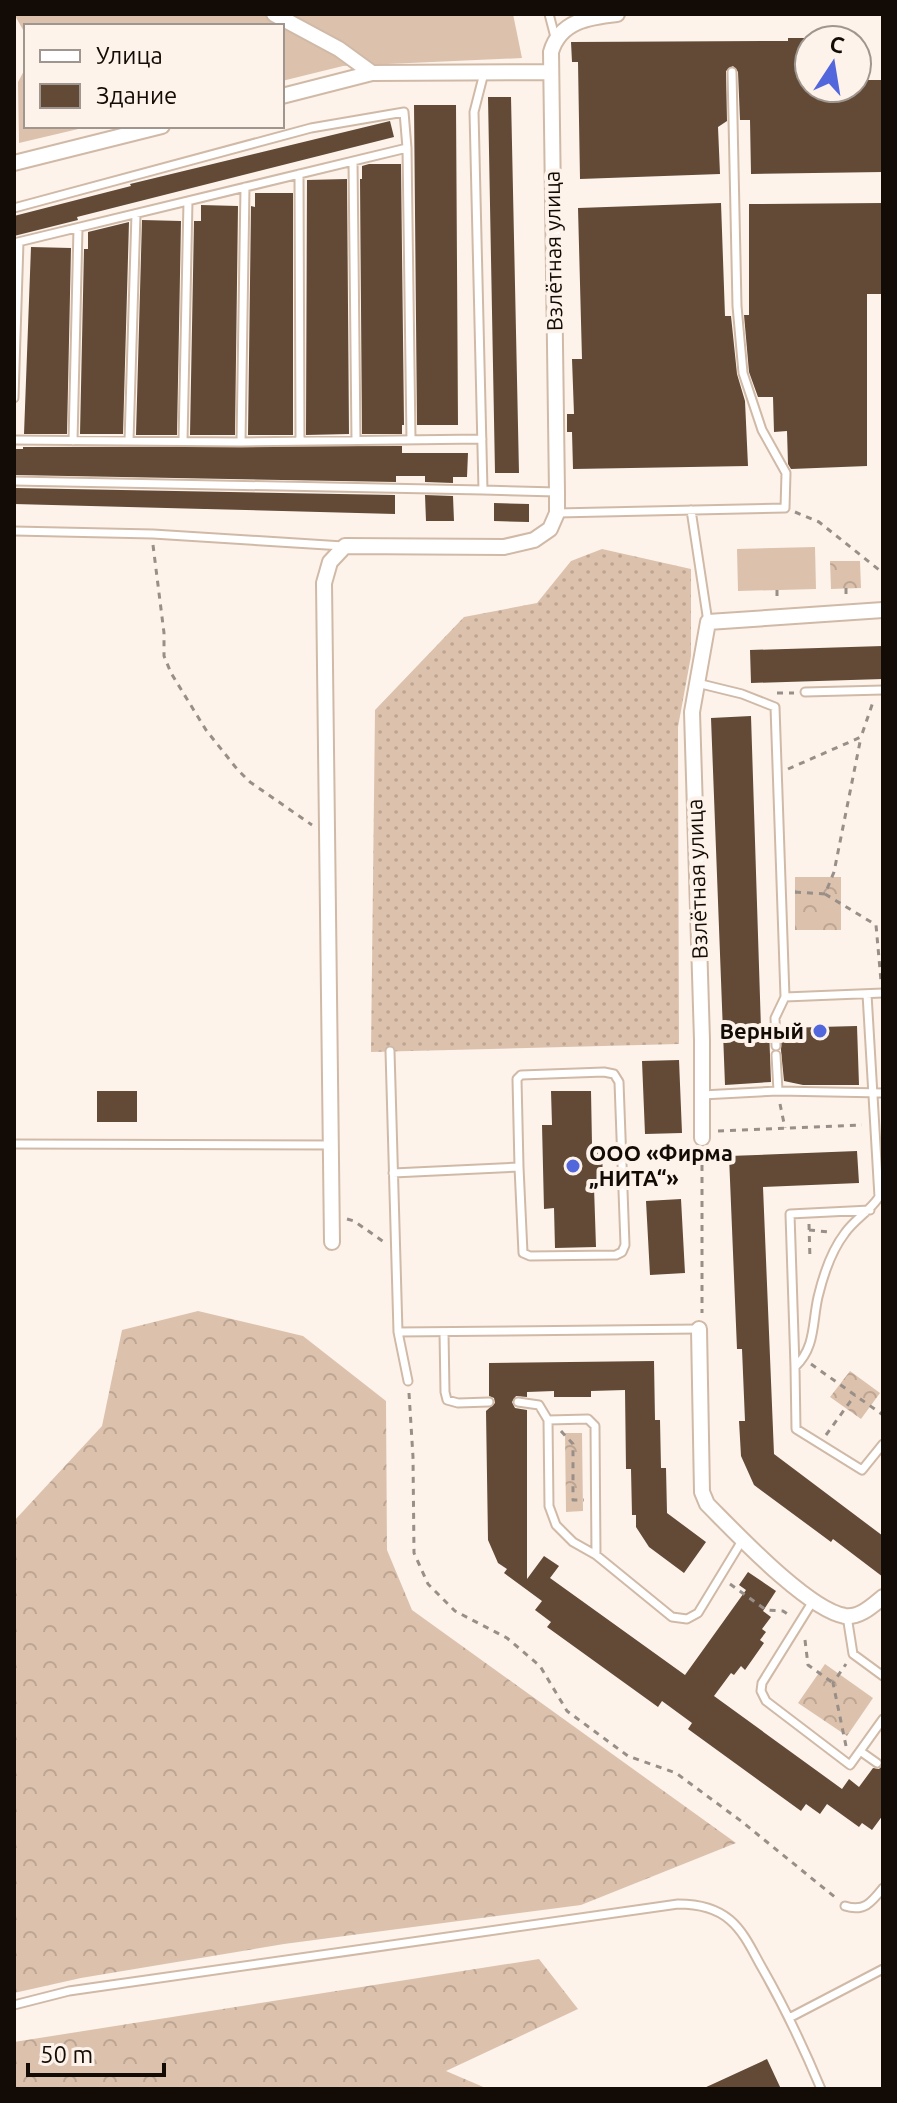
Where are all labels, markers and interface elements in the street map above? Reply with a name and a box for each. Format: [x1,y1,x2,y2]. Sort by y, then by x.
legend [24,24,284,128]
north arrow [793,24,873,104]
text: С [828,30,847,58]
text: Улица [96,42,163,69]
text: Здание [96,82,177,109]
street label: Взлётная улица [539,171,566,331]
street label: Взлётная улица [681,798,712,960]
place label: Верный [719,1018,804,1043]
marker: Верный [811,1022,829,1040]
place label: ООО «Фирма „НИТА“» [589,1140,733,1190]
marker: ООО «Фирма „НИТА“» [564,1157,582,1175]
scale bar [28,2027,164,2077]
text: 50 m [40,2041,93,2068]

